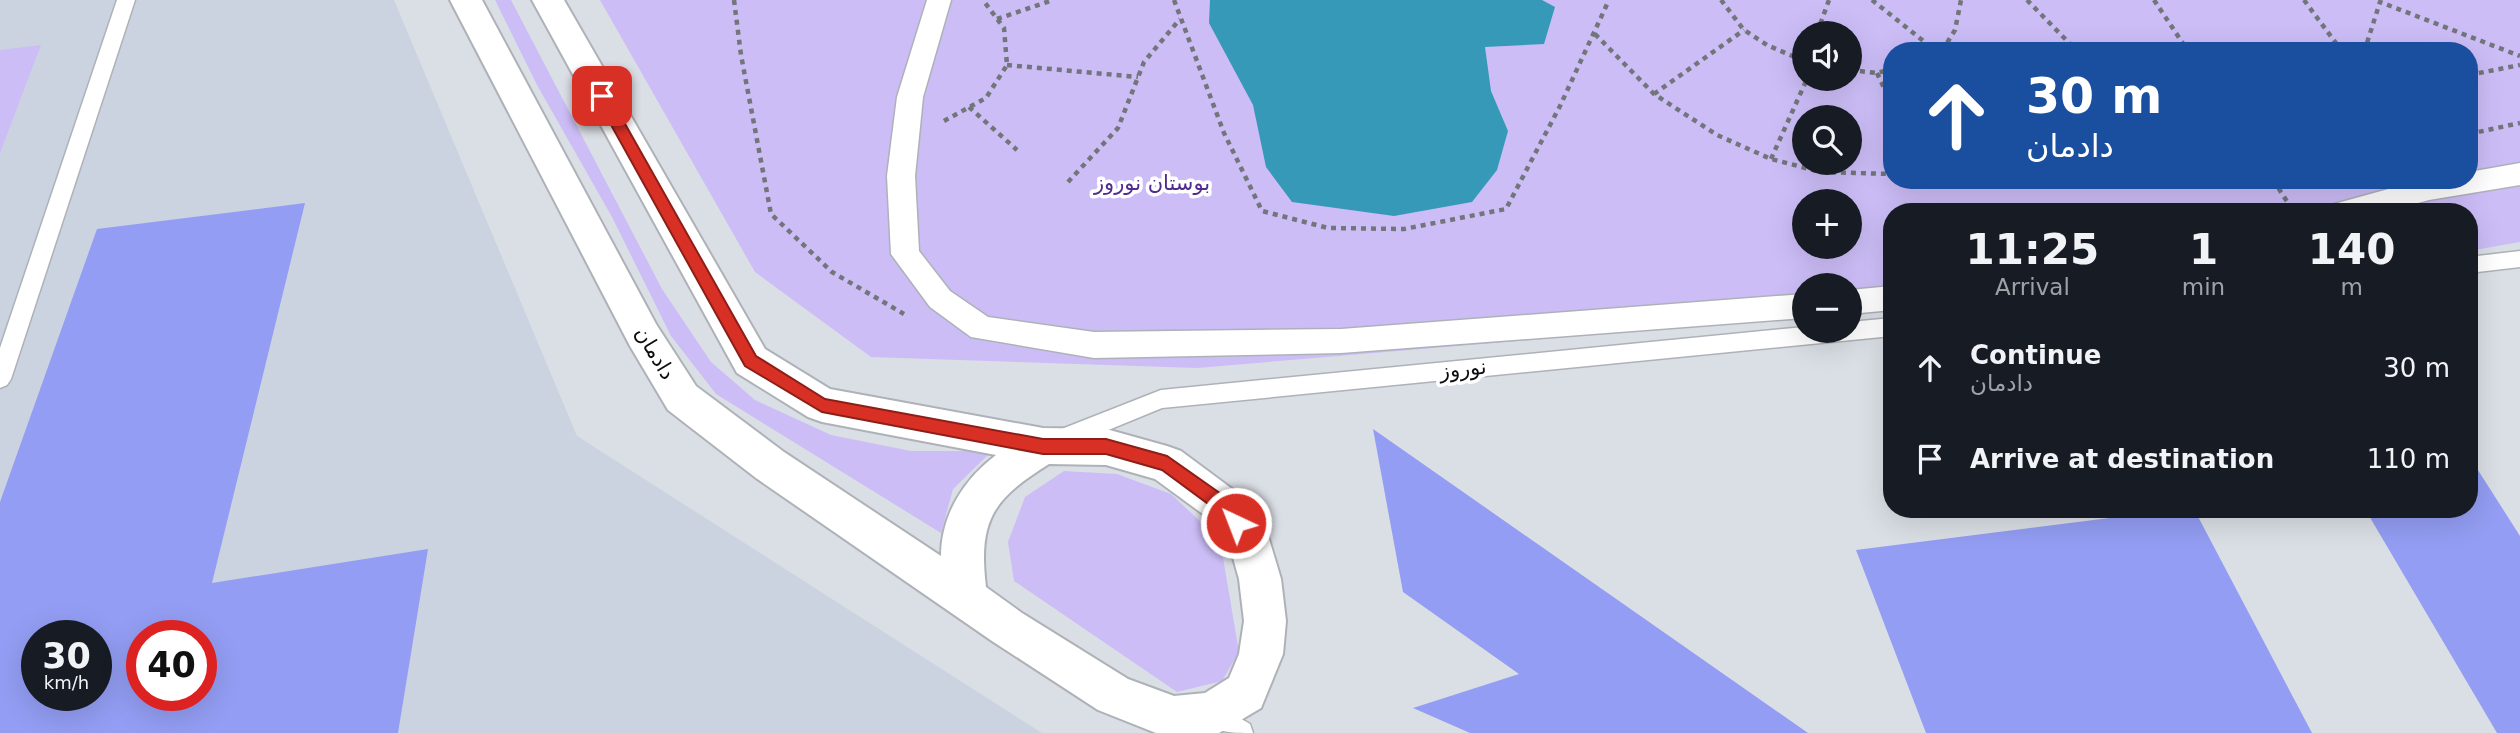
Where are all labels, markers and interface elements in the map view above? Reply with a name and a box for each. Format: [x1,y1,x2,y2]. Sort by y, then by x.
map controls [1792,21,1862,343]
button: sound [1792,21,1862,91]
pin [572,66,632,126]
text: 30 m [2026,68,2162,125]
icon: ahead [1911,70,2002,161]
icon: arrive [583,77,621,115]
button: search [1792,105,1862,175]
text: دادمان [2026,127,2114,165]
park label: بوستان نوروز [1093,171,1210,195]
button: + [1792,189,1862,259]
text: 11:25 [1966,225,2099,274]
text: 1 [2189,225,2218,274]
text: 140 [2308,225,2395,274]
button: − [1792,273,1862,343]
text: Arrival [1995,274,2070,300]
text: min [2182,274,2225,300]
text: m [2340,274,2363,300]
street label: دادمان [630,322,680,384]
text: Continue [1970,340,2101,370]
icon: ahead [1911,349,1949,387]
text: 30 m [2383,353,2450,383]
street label: نوروز [1437,355,1488,384]
text: دادمان [1970,370,2033,396]
icon: arrive [1911,440,1949,478]
text: Arrive at destination [1970,444,2274,474]
text: 110 m [2367,444,2450,474]
position arrow [1199,486,1273,560]
speed limit sign: 40 [126,620,217,711]
text: 30 [42,636,91,676]
text: km/h [44,672,89,693]

